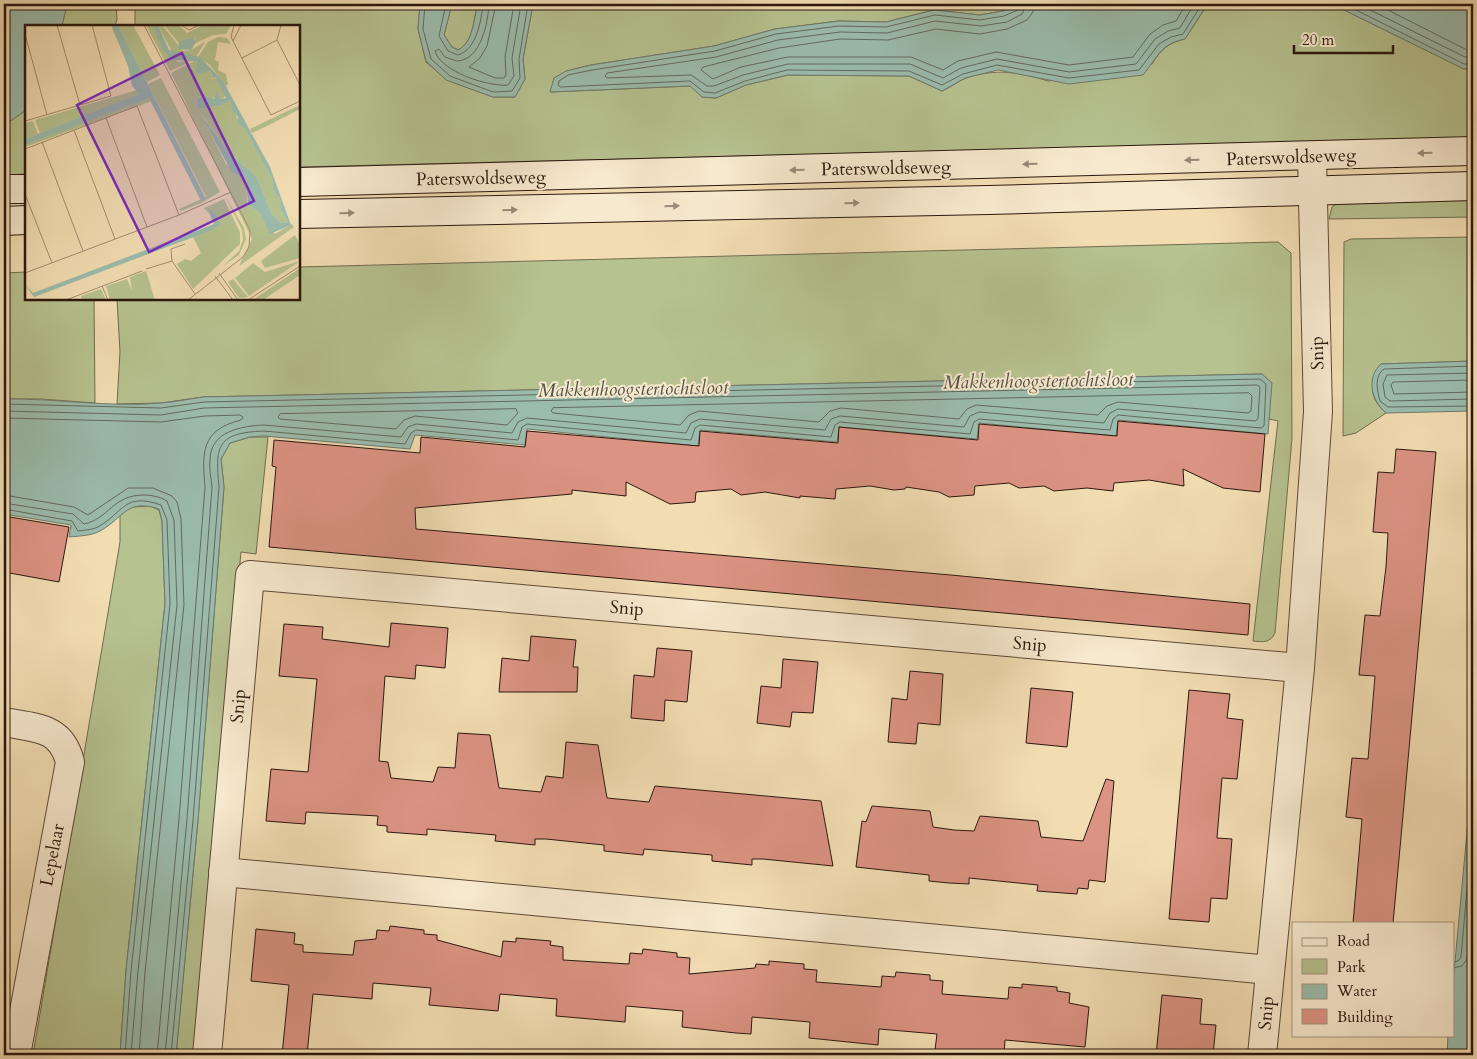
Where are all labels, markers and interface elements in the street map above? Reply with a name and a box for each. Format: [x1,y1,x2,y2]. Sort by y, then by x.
scale bar [1294,22,1393,54]
inset map [25,25,300,300]
text: 20 m [1302,30,1334,50]
street label: Paterswoldseweg [1226,143,1357,172]
one-way arrow [1416,149,1432,157]
street label: Paterswoldseweg [821,155,952,182]
one-way arrow [1184,156,1200,164]
one-way arrow [1021,160,1037,168]
street label: Paterswoldseweg [416,165,547,192]
one-way arrow [789,166,805,174]
one-way arrow [845,199,861,207]
one-way arrow [665,202,681,210]
one-way arrow [502,206,518,214]
one-way arrow [340,209,356,217]
street label: Snip [1304,336,1331,370]
water label: Makkenhoogstertochtsloot [943,366,1134,396]
water label: Makkenhoogstertochtsloot [538,374,729,404]
street label: Snip [609,595,645,622]
street label: Snip [1012,631,1048,658]
street label: Snip [225,688,252,724]
street label: Lepelaar [34,821,71,889]
legend [1292,922,1454,1036]
text: Road [1337,931,1370,951]
text: Park [1337,957,1366,977]
text: Water [1336,981,1378,1001]
street label: Snip [1253,995,1280,1031]
text: Building [1337,1007,1393,1027]

